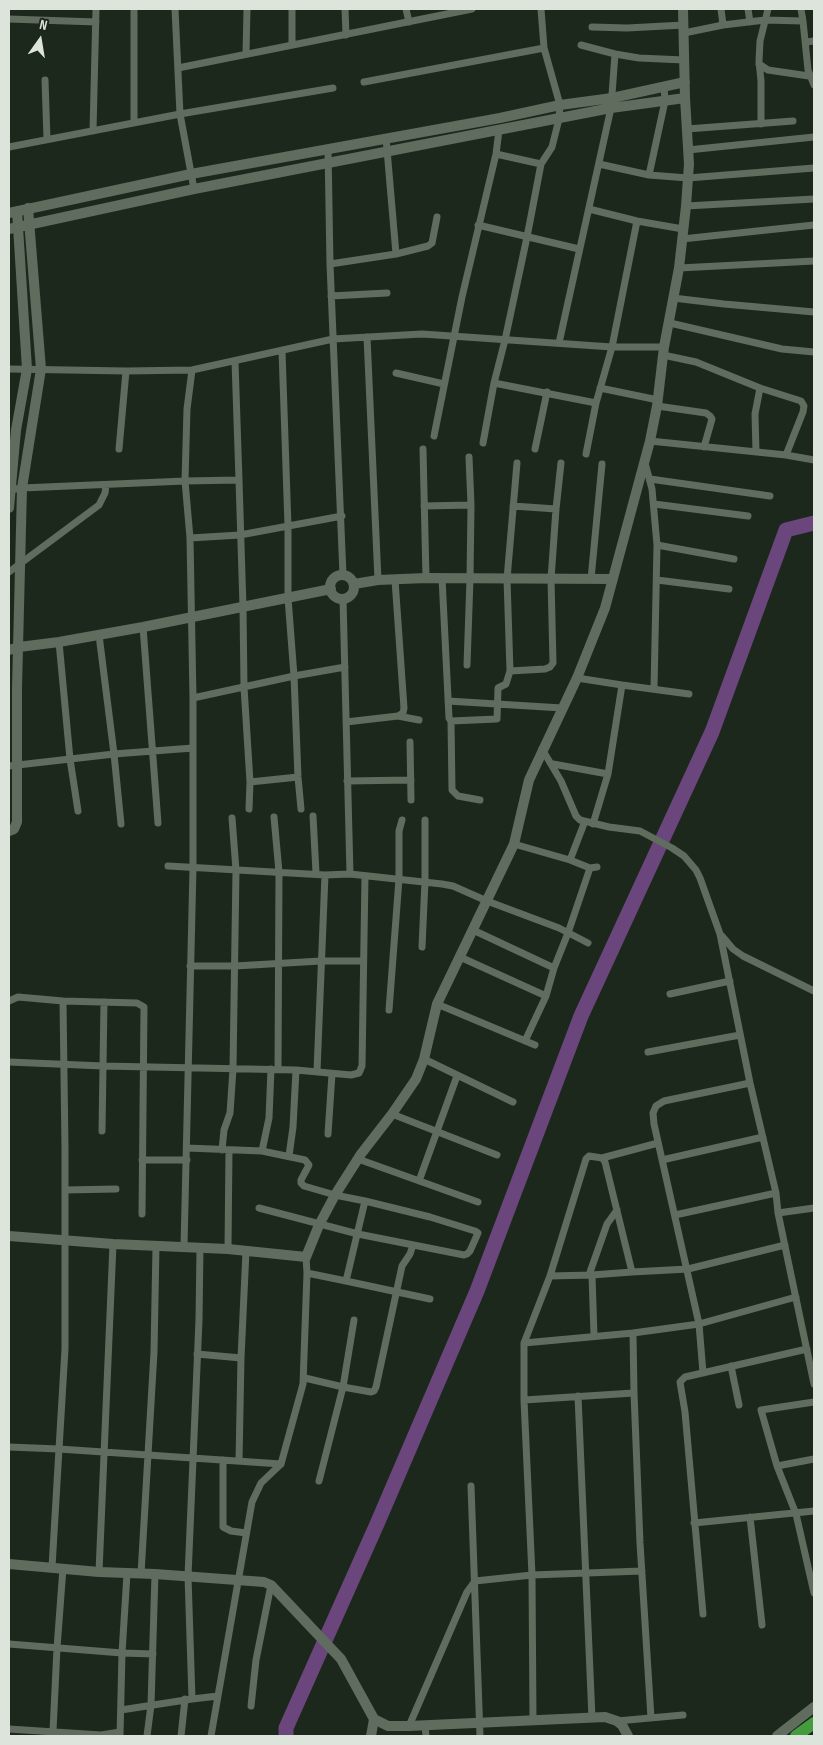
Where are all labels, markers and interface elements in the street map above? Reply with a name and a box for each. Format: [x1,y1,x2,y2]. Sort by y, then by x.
north arrow [15,15,65,65]
text: N [38,16,49,34]

